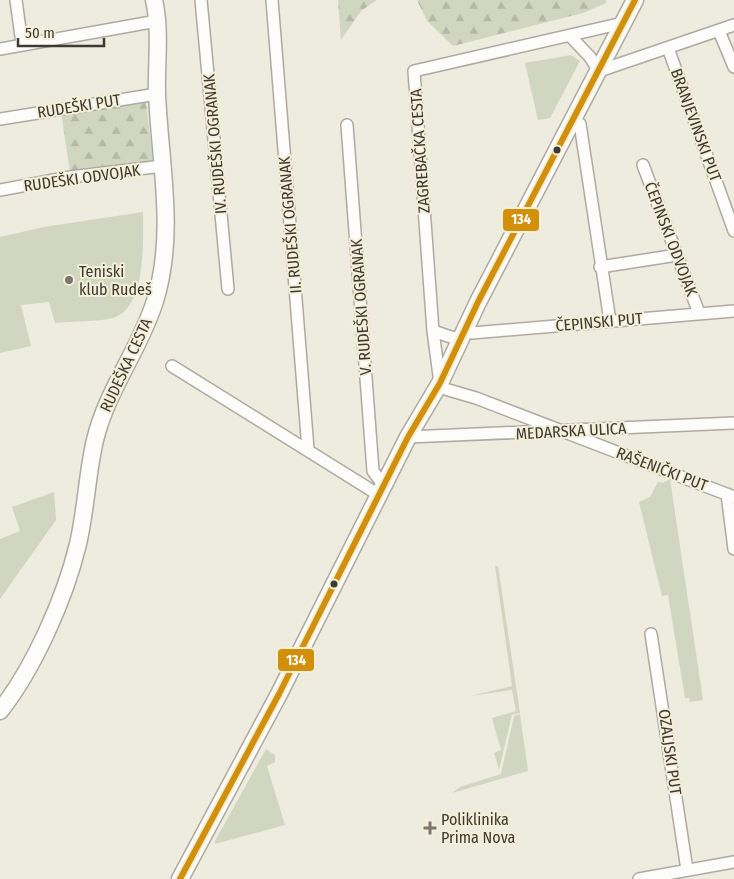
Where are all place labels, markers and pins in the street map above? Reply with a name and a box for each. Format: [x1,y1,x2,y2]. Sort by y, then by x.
unlabelled marker [552,145,562,155]
place label: Teniski klub Rudeš [79,262,152,299]
marker: Teniski klub Rudeš [63,274,75,286]
unlabelled marker [329,579,339,589]
place label: Poliklinika Prima Nova [441,810,516,847]
marker: Poliklinika Prima Nova [423,821,437,835]

